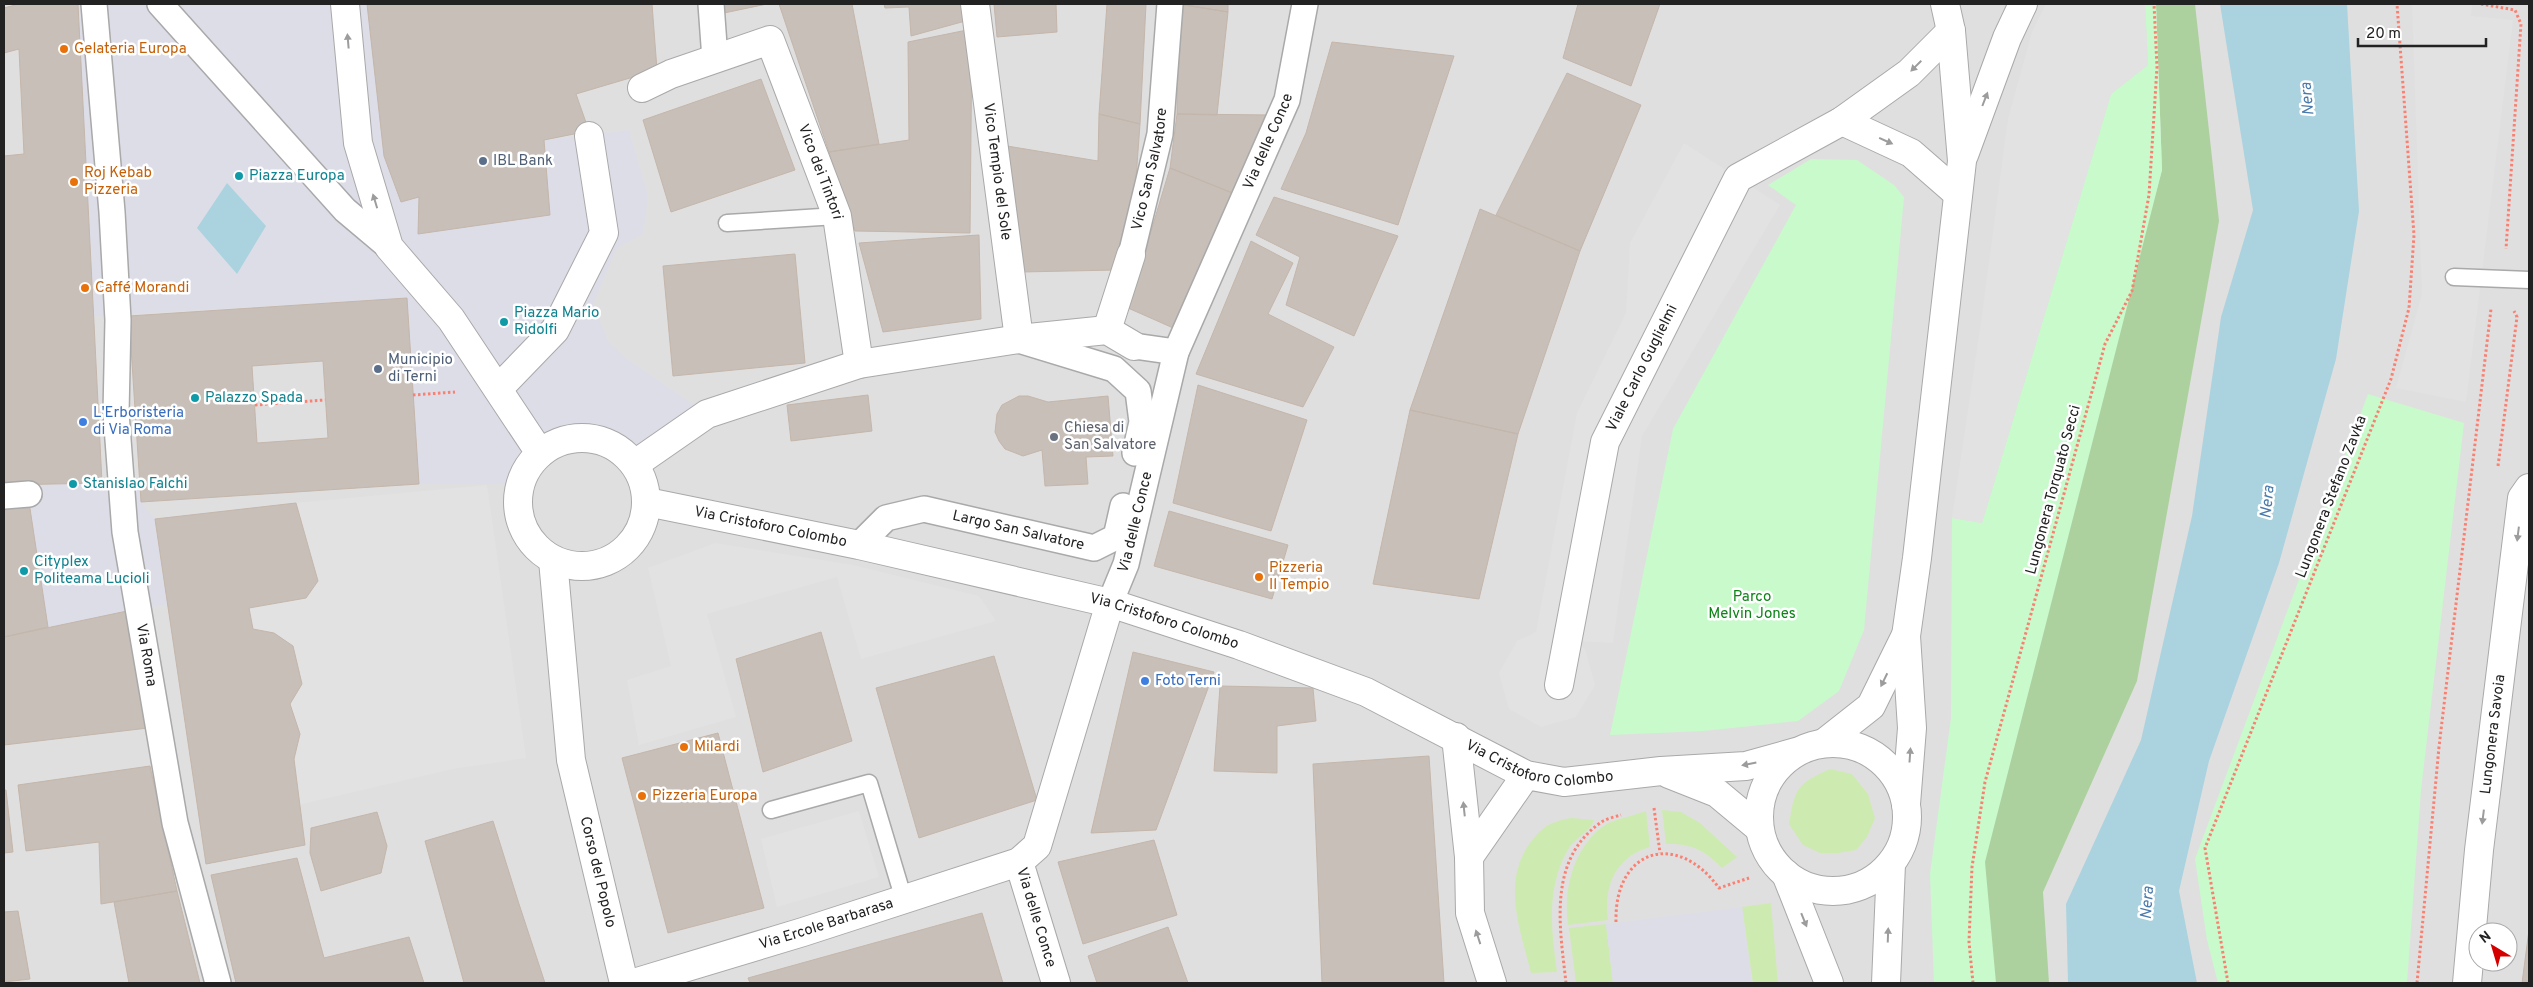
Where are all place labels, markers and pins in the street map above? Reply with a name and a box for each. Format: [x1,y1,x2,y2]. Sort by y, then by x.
place label: Gelateria Europa [74,40,187,59]
marker: Gelateria Europa [58,43,70,55]
place label: IBL Bank [493,152,553,171]
marker: IBL Bank [477,155,489,167]
place label: Roj Kebab Pizzeria [84,164,152,200]
place label: Piazza Europa [249,167,345,186]
marker: Piazza Europa [233,170,245,182]
marker: Roj Kebab Pizzeria [68,176,80,188]
place label: Caffé Morandi [95,279,189,298]
marker: Caffé Morandi [79,282,91,294]
place label: Piazza Mario Ridolfi [514,304,599,340]
marker: Piazza Mario Ridolfi [498,316,510,328]
place label: Municipio di Terni [388,351,453,387]
marker: Municipio di Terni [372,363,384,375]
place label: Palazzo Spada [205,389,303,408]
marker: Palazzo Spada [189,392,201,404]
place label: L'Erboristeria di Via Roma [93,404,184,440]
marker: L'Erboristeria di Via Roma [77,416,89,428]
place label: Chiesa di San Salvatore [1064,419,1156,455]
marker: Chiesa di San Salvatore [1048,431,1060,443]
place label: Stanislao Falchi [83,475,187,494]
marker: Stanislao Falchi [67,478,79,490]
place label: Cityplex Politeama Lucioli [34,553,150,589]
place label: Pizzeria Il Tempio [1269,559,1329,595]
marker: Cityplex Politeama Lucioli [18,565,30,577]
marker: Pizzeria Il Tempio [1253,571,1265,583]
place label: Foto Terni [1155,672,1221,691]
marker: Foto Terni [1139,675,1151,687]
place label: Milardi [694,738,740,757]
marker: Milardi [678,741,690,753]
place label: Pizzeria Europa [652,787,757,806]
marker: Pizzeria Europa [636,790,648,802]

